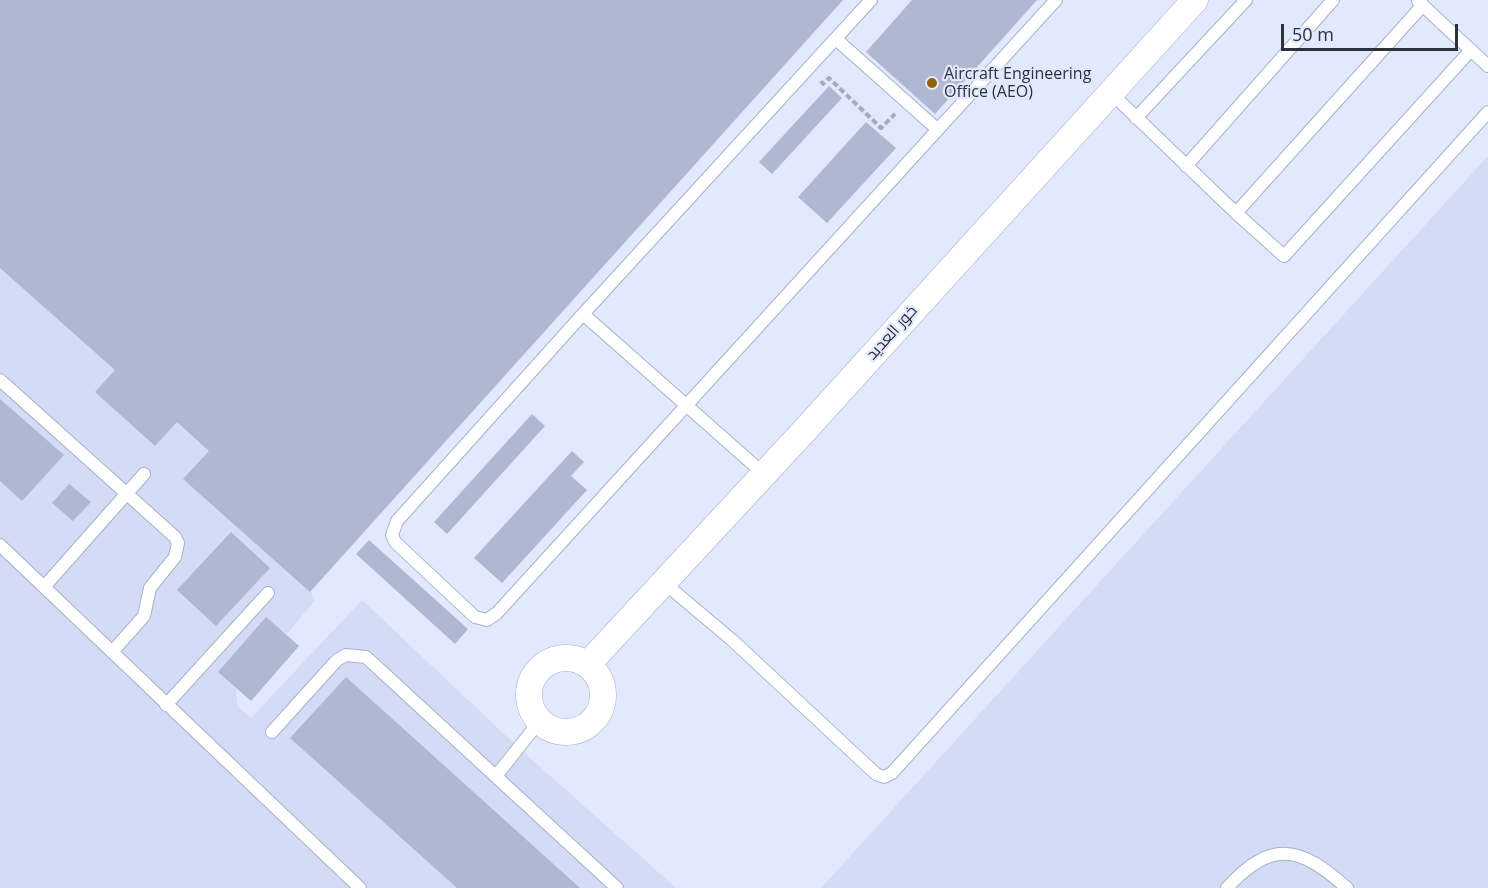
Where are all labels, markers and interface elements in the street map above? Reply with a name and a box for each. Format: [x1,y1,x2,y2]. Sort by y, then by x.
scale bar [1284,12,1461,50]
text: 50 m [1292,22,1334,46]
place label: Aircraft Engineering Office (AEO) [944,64,1091,102]
marker: Aircraft Engineering Office (AEO) [925,76,939,90]
street label: خور العديد [863,302,921,364]

